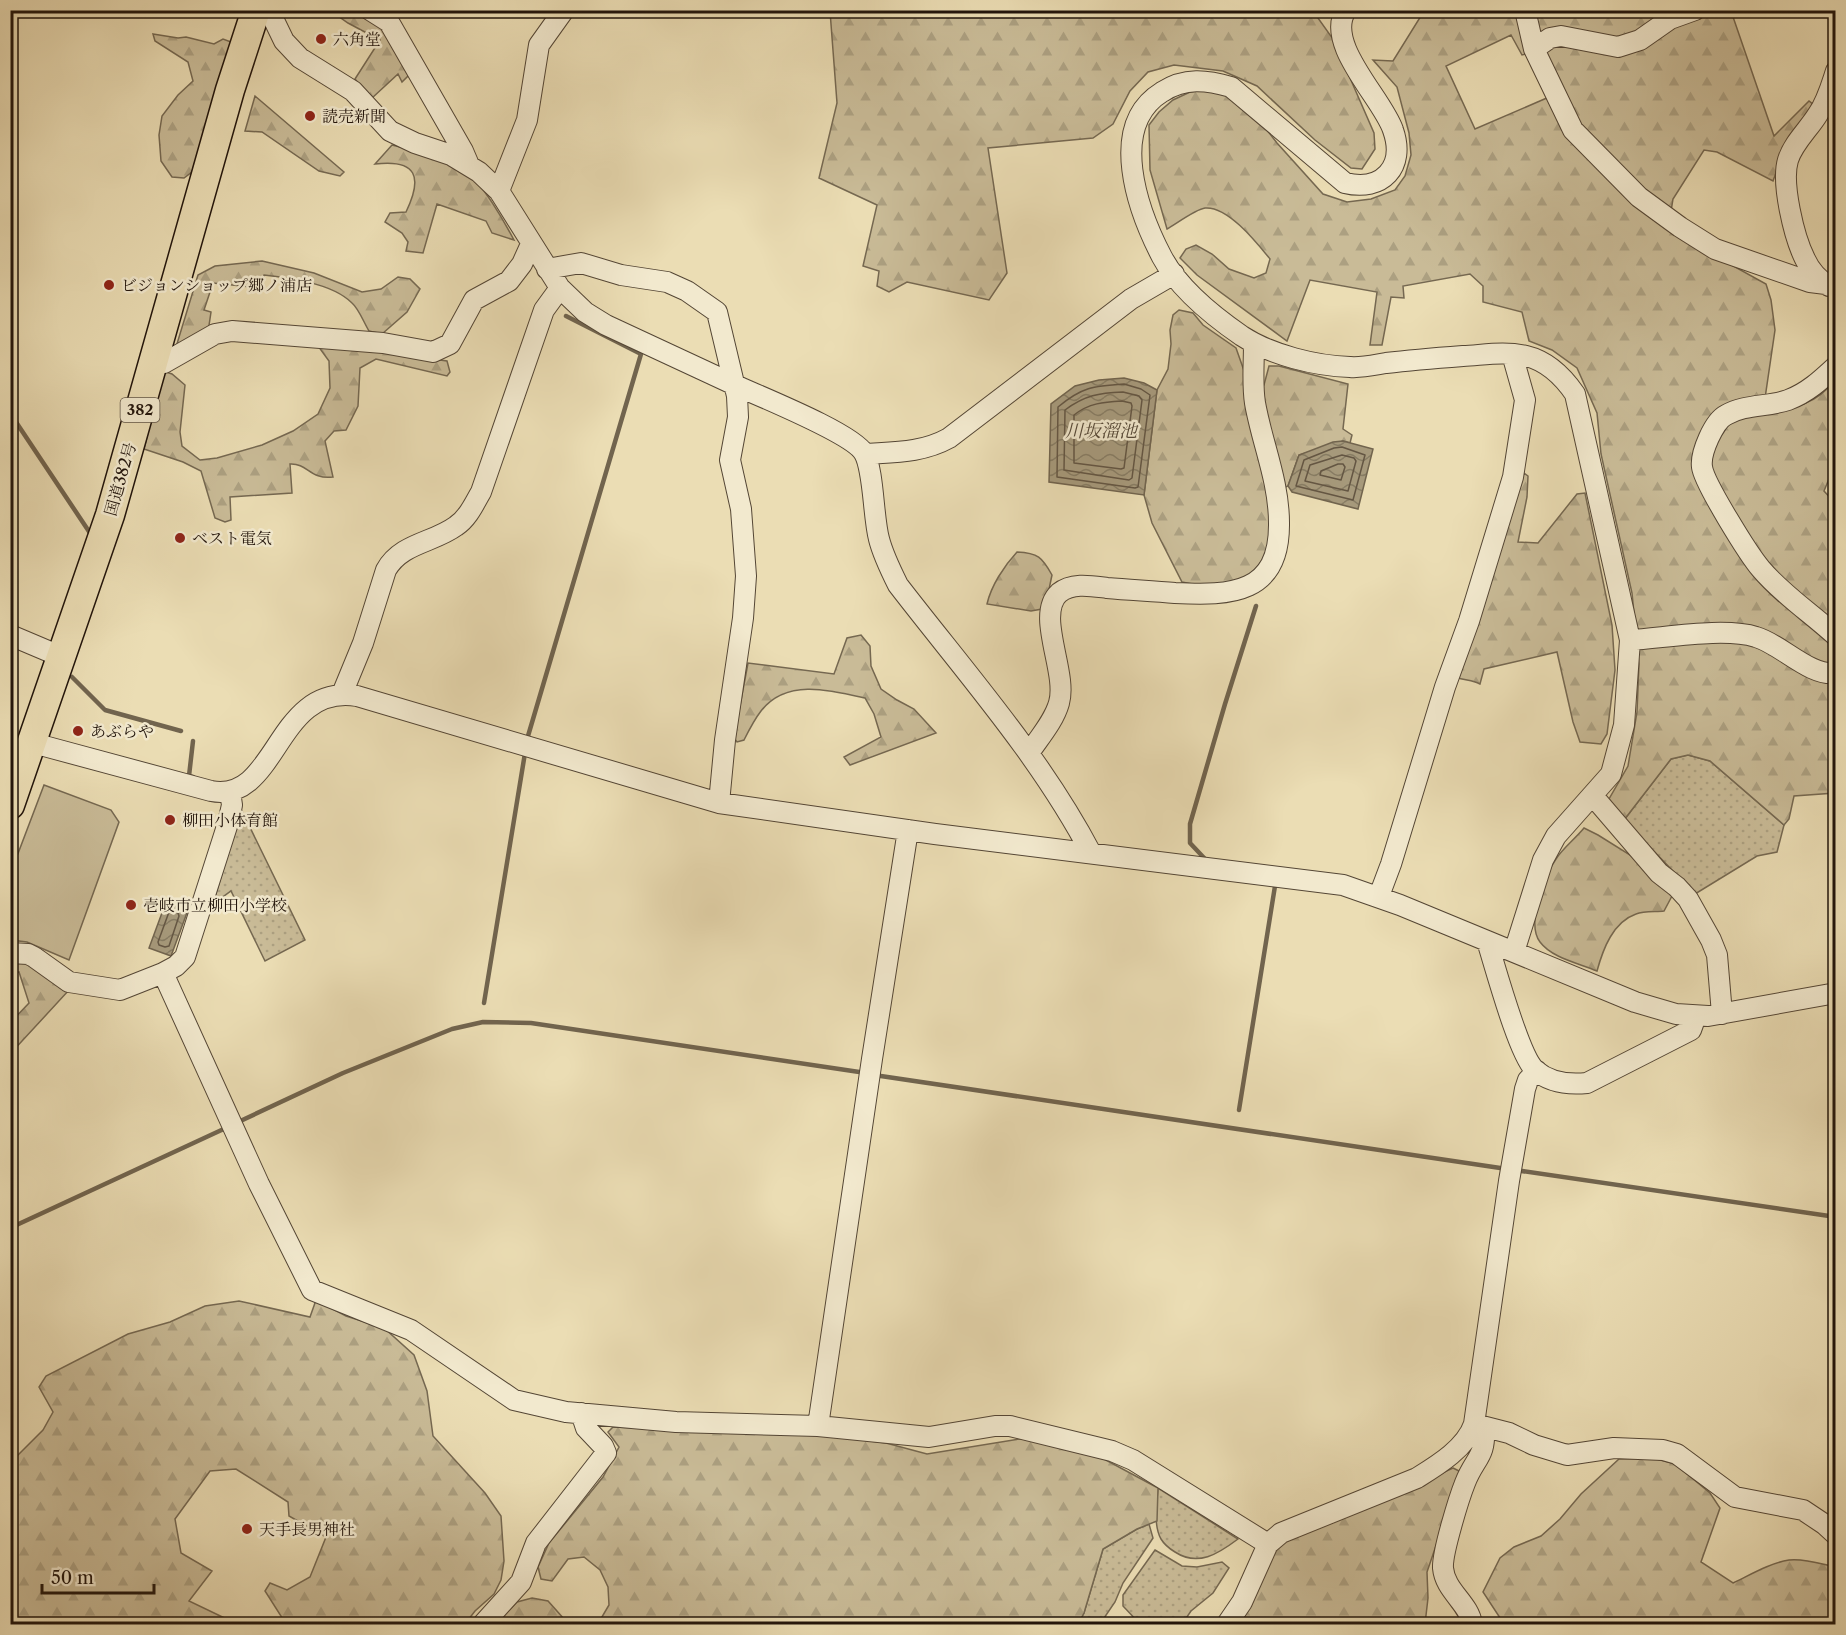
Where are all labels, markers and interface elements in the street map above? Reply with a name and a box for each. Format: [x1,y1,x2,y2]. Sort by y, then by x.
place label: 六角堂 [333,29,381,49]
marker: 六角堂 [314,32,328,46]
place label: 読売新聞 [322,106,386,126]
marker: 読売新聞 [303,109,317,123]
place label: ビジョンショップ郷ノ浦店 [121,275,312,295]
marker: ビジョンショップ郷ノ浦店 [102,278,116,292]
road number: 382 [120,398,160,422]
water label: 川坂溜池 [1065,420,1139,442]
street label: 国道382号 [100,440,140,518]
place label: ベスト電気 [192,528,272,548]
marker: ベスト電気 [173,531,187,545]
place label: あぶらや [90,721,154,741]
marker: あぶらや [71,724,85,738]
place label: 柳田小体育館 [182,810,278,830]
marker: 柳田小体育館 [163,813,177,827]
place label: 壱岐市立柳田小学校 [143,895,287,915]
marker: 壱岐市立柳田小学校 [124,898,138,912]
place label: 天手長男神社 [259,1519,355,1539]
marker: 天手長男神社 [240,1522,254,1536]
scale bar [42,1557,154,1595]
text: 50 m [51,1567,94,1589]

